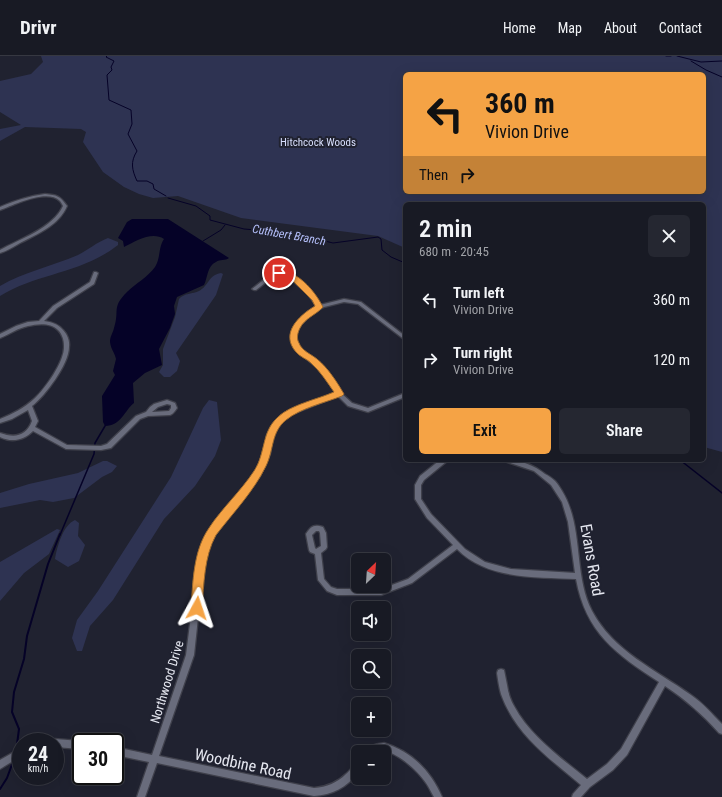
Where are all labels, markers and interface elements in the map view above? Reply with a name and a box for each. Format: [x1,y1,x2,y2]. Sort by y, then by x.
text: Drivr [20,16,57,39]
text: Home [503,20,536,36]
text: Map [558,20,582,36]
text: About [604,20,637,36]
text: Contact [659,20,702,36]
text: 360 m [485,87,555,120]
icon: left [419,88,471,140]
text: Vivion Drive [485,121,569,142]
park label: Hitchcock Woods [280,136,356,149]
icon: right [456,164,478,186]
text: Then [419,166,448,184]
text: 2 min [419,215,472,243]
button: close [648,215,690,257]
water label: Cuthbert Branch [251,222,327,248]
text: 680 m · 20:45 [419,244,489,259]
pin [262,256,296,290]
icon: arrive [268,262,290,284]
text: Turn left [453,284,504,302]
icon: left [419,289,441,311]
text: 360 m [653,291,690,309]
text: Vivion Drive [453,302,514,317]
text: Turn right [453,344,512,362]
icon: right [419,349,441,371]
text: 120 m [653,351,690,369]
text: Vivion Drive [453,362,514,377]
button: Exit [419,408,551,454]
button: Share [559,408,690,454]
street label: Evans Road [576,522,608,598]
north arrow [351,553,391,593]
map controls [351,553,391,785]
position arrow [176,587,218,629]
button: sound [351,601,391,641]
street label: Northwood Drive [147,639,187,725]
button: search [351,649,391,689]
button: + [351,697,391,737]
speed limit sign: 30 [72,733,124,785]
text: 24 [28,742,48,766]
street label: Woodbine Road [193,744,293,784]
button: − [351,745,391,785]
text: km/h [28,763,48,774]

